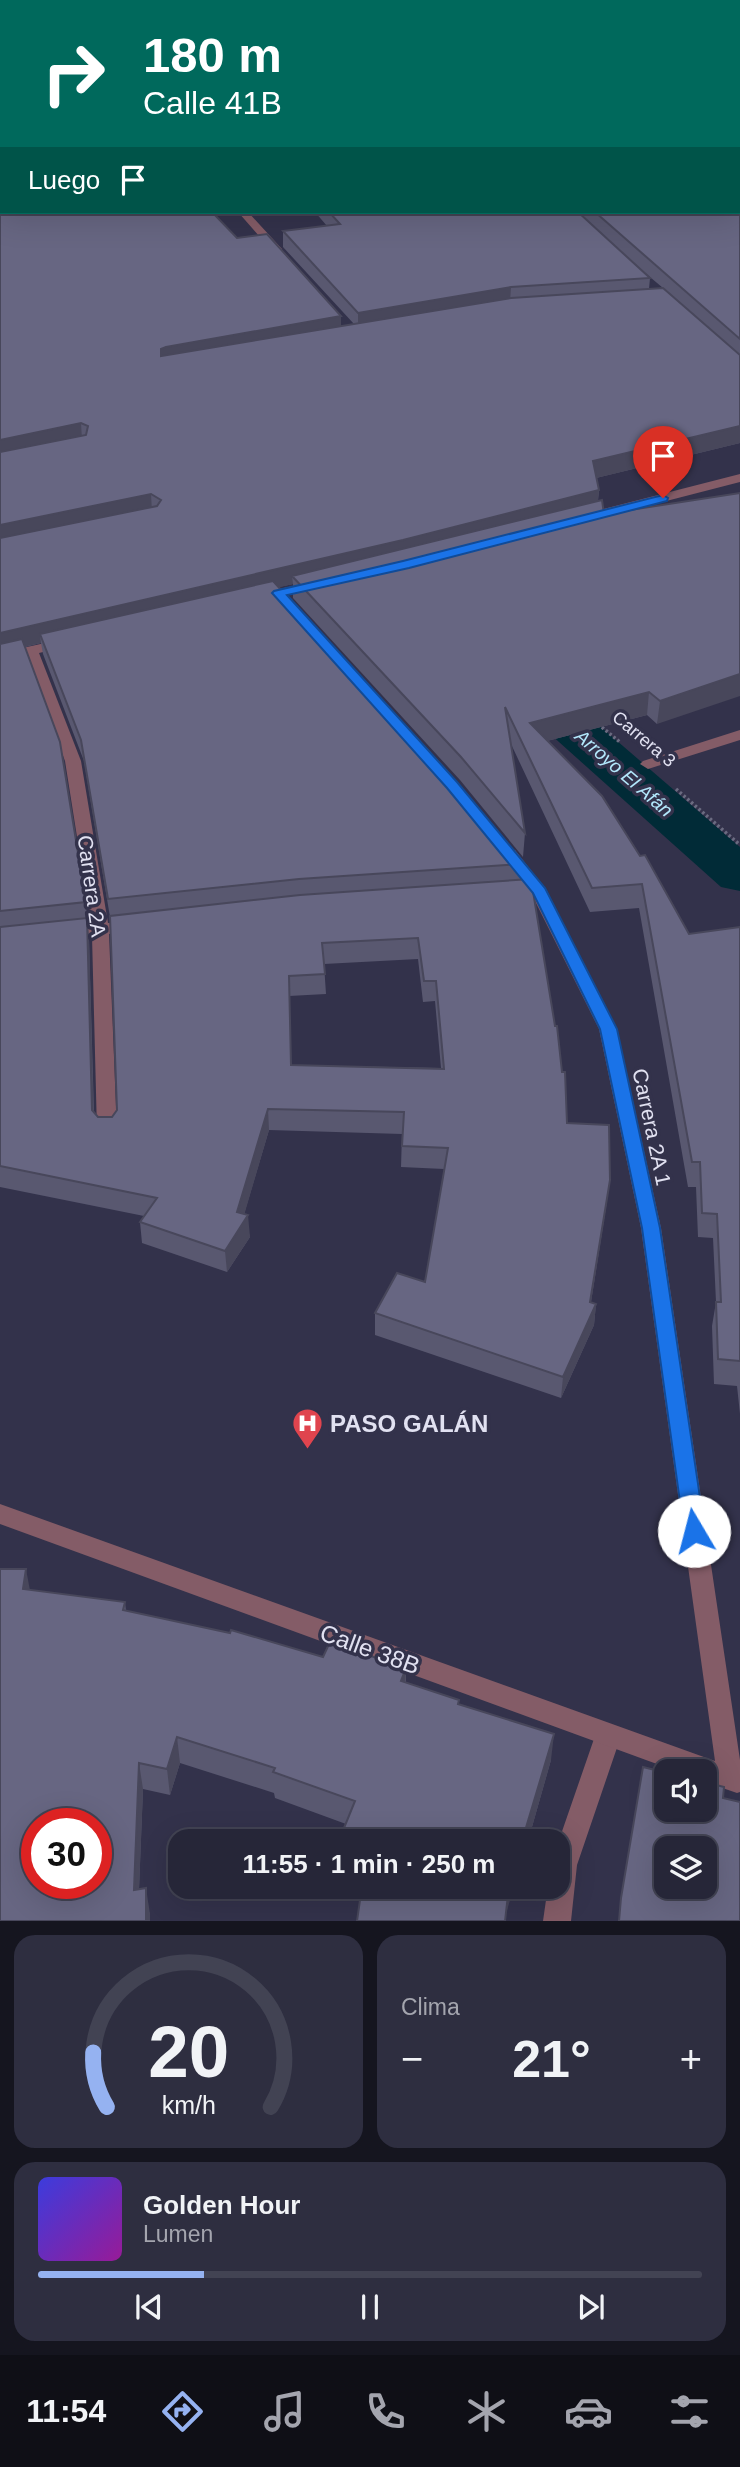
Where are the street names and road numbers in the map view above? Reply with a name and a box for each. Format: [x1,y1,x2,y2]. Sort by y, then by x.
street label: Carrera 3 [608,707,680,771]
street label: Carrera 2A [73,834,111,938]
street label: Carrera 2A 1 [628,1066,676,1188]
street label: Calle 38B [316,1619,424,1679]

